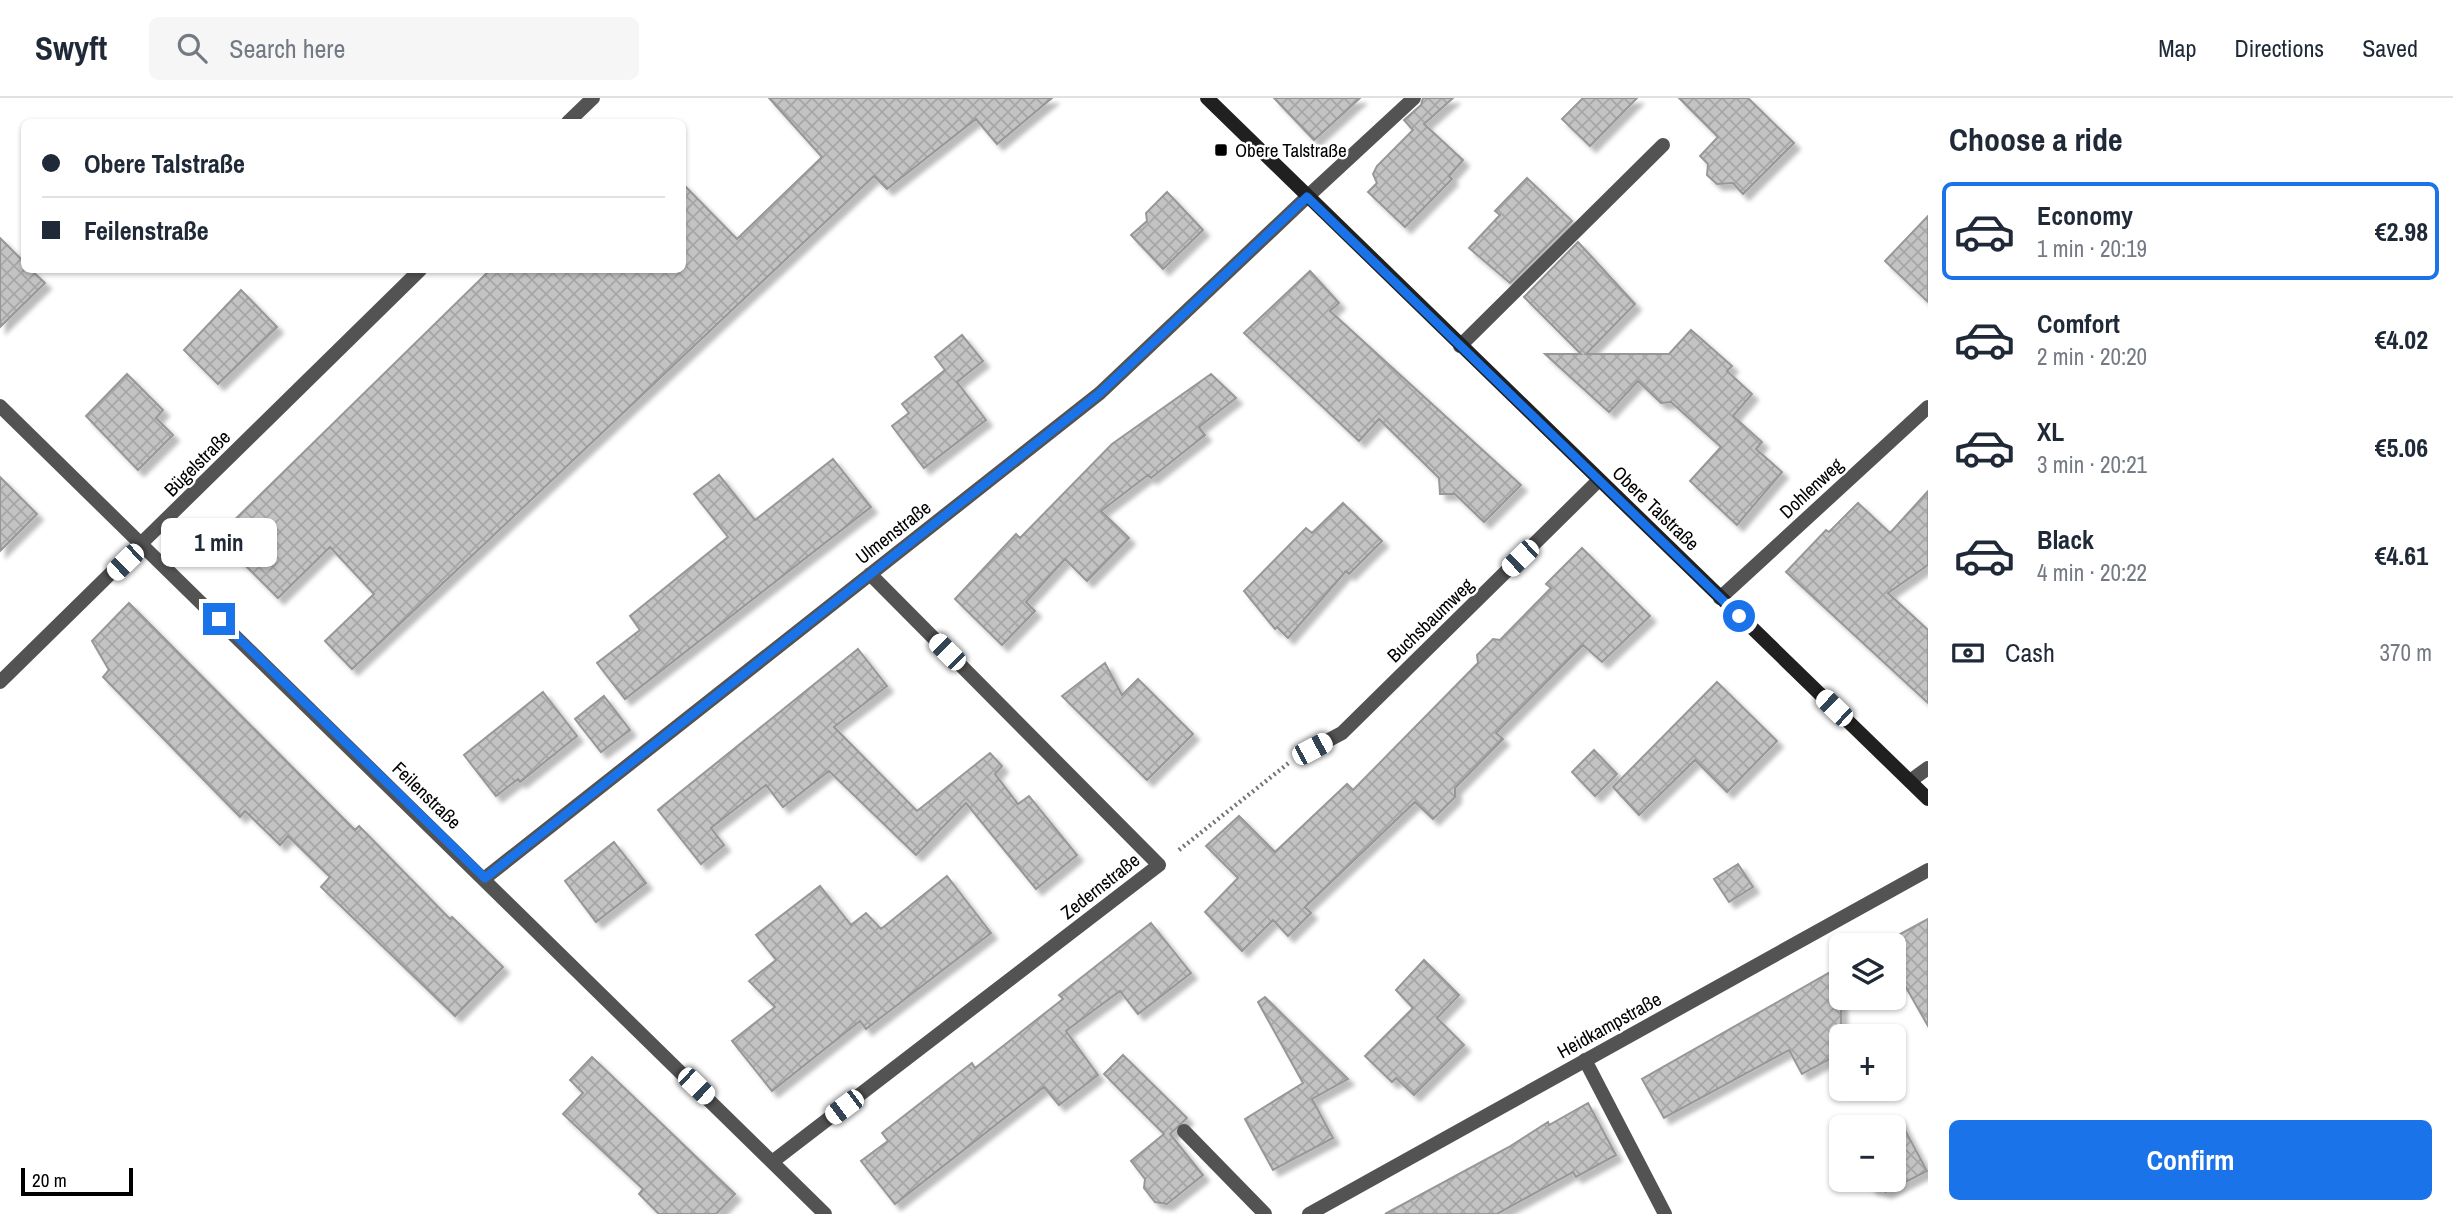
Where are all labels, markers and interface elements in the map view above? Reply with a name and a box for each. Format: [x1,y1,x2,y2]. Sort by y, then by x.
search box [149,17,639,80]
text: Swyft [35,26,107,70]
icon: search [173,29,211,67]
text: Search here [229,31,345,66]
text: Map [2158,32,2196,64]
text: Directions [2234,32,2324,64]
text: Saved [2362,32,2418,64]
text: Choose a ride [1949,118,2123,161]
place label: Obere Talstraße [1235,137,1347,163]
marker: Obere Talstraße [1213,142,1229,158]
text: Obere Talstraße [84,146,245,181]
text: Economy [2037,198,2133,233]
icon: car [1953,200,2016,263]
text: Feilenstraße [84,213,209,248]
text: €2.98 [2375,214,2428,249]
text: 1 min · 20:19 [2037,233,2147,264]
text: Comfort [2037,306,2120,341]
icon: car [1953,308,2016,371]
text: €4.02 [2375,322,2428,357]
text: 2 min · 20:20 [2037,341,2147,372]
text: XL [2037,414,2064,449]
icon: car [1953,416,2016,479]
street label: Bügelstraße [158,424,236,502]
text: €5.06 [2375,430,2428,465]
text: 3 min · 20:21 [2037,449,2147,480]
street label: Dohlenweg [1774,452,1849,524]
street label: Obere Talstraße [1607,460,1705,556]
street label: Ulmenstraße [850,494,936,570]
callout: 1 min [161,518,277,566]
text: Black [2037,522,2094,557]
icon: car [1953,524,2016,587]
text: 1 min [194,527,244,558]
car [1498,536,1543,580]
text: €4.61 [2375,538,2428,573]
car [103,540,148,584]
text: 4 min · 20:22 [2037,557,2147,588]
street label: Buchsbaumweg [1381,572,1479,668]
route start [1723,600,1755,632]
route end [203,603,235,635]
car [925,630,970,674]
icon: cash [1949,634,1987,672]
text: Cash [2005,635,2055,670]
text: 370 m [2380,637,2432,668]
car [1812,686,1857,730]
car [1289,730,1336,768]
street label: Feilenstraße [387,756,467,834]
street label: Zedernstraße [1055,847,1145,925]
map controls [1829,933,1906,1192]
button: layers [1829,933,1906,1010]
street label: Heidkampstraße [1552,986,1666,1064]
button: + [1829,1024,1906,1101]
car [674,1064,719,1108]
car [821,1086,868,1128]
button: − [1829,1115,1906,1192]
button: Confirm [1949,1120,2432,1200]
scale bar [21,1165,133,1197]
text: 20 m [32,1167,67,1193]

